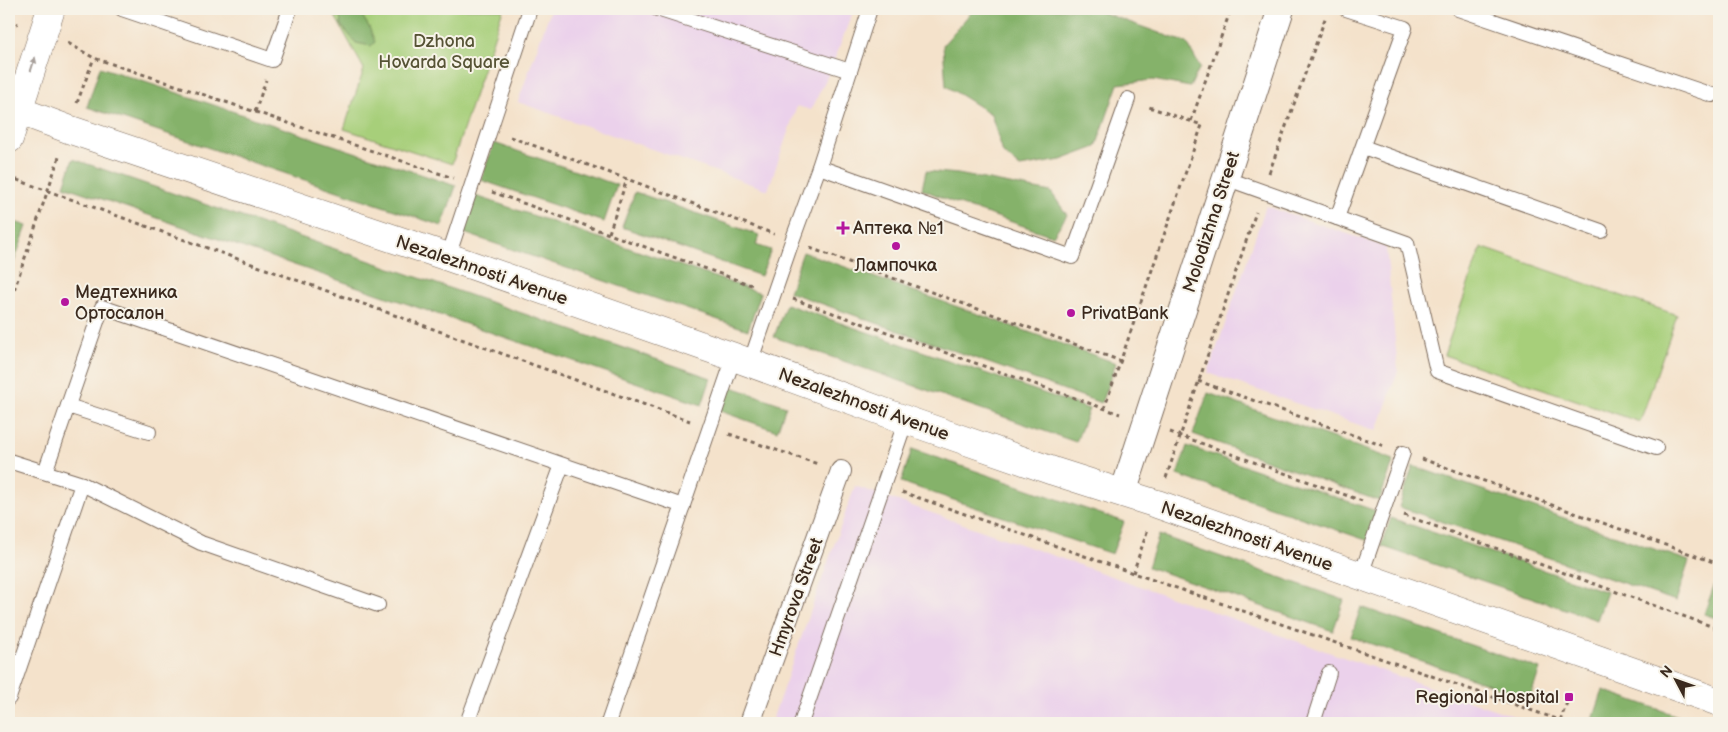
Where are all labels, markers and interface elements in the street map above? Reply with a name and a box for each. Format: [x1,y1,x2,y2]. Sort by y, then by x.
park label: Dzhona Hovarda Square [378,31,510,73]
one-way arrow [30,57,38,72]
street label: Molodizhna Street [1179,148,1244,295]
place label: Аптека №1 [852,218,944,239]
marker: Аптека №1 [837,222,849,234]
street label: Nezalezhnosti Avenue [393,231,571,310]
marker: Лампочка [890,240,902,252]
place label: Лампочка [854,255,938,276]
place label: Медтехника Ортосалон [75,282,178,324]
marker: Медтехника Ортосалон [59,296,71,308]
place label: PrivatBank [1081,303,1168,324]
marker: PrivatBank [1065,307,1077,319]
street label: Nezalezhnosti Avenue [776,364,952,445]
street label: Nezalezhnosti Avenue [1158,497,1336,576]
street label: Hmyrova Street [765,534,828,659]
north arrow [1650,654,1700,704]
text: N [1657,662,1676,681]
place label: Regional Hospital [1415,687,1559,708]
marker: Regional Hospital [1563,691,1575,703]

